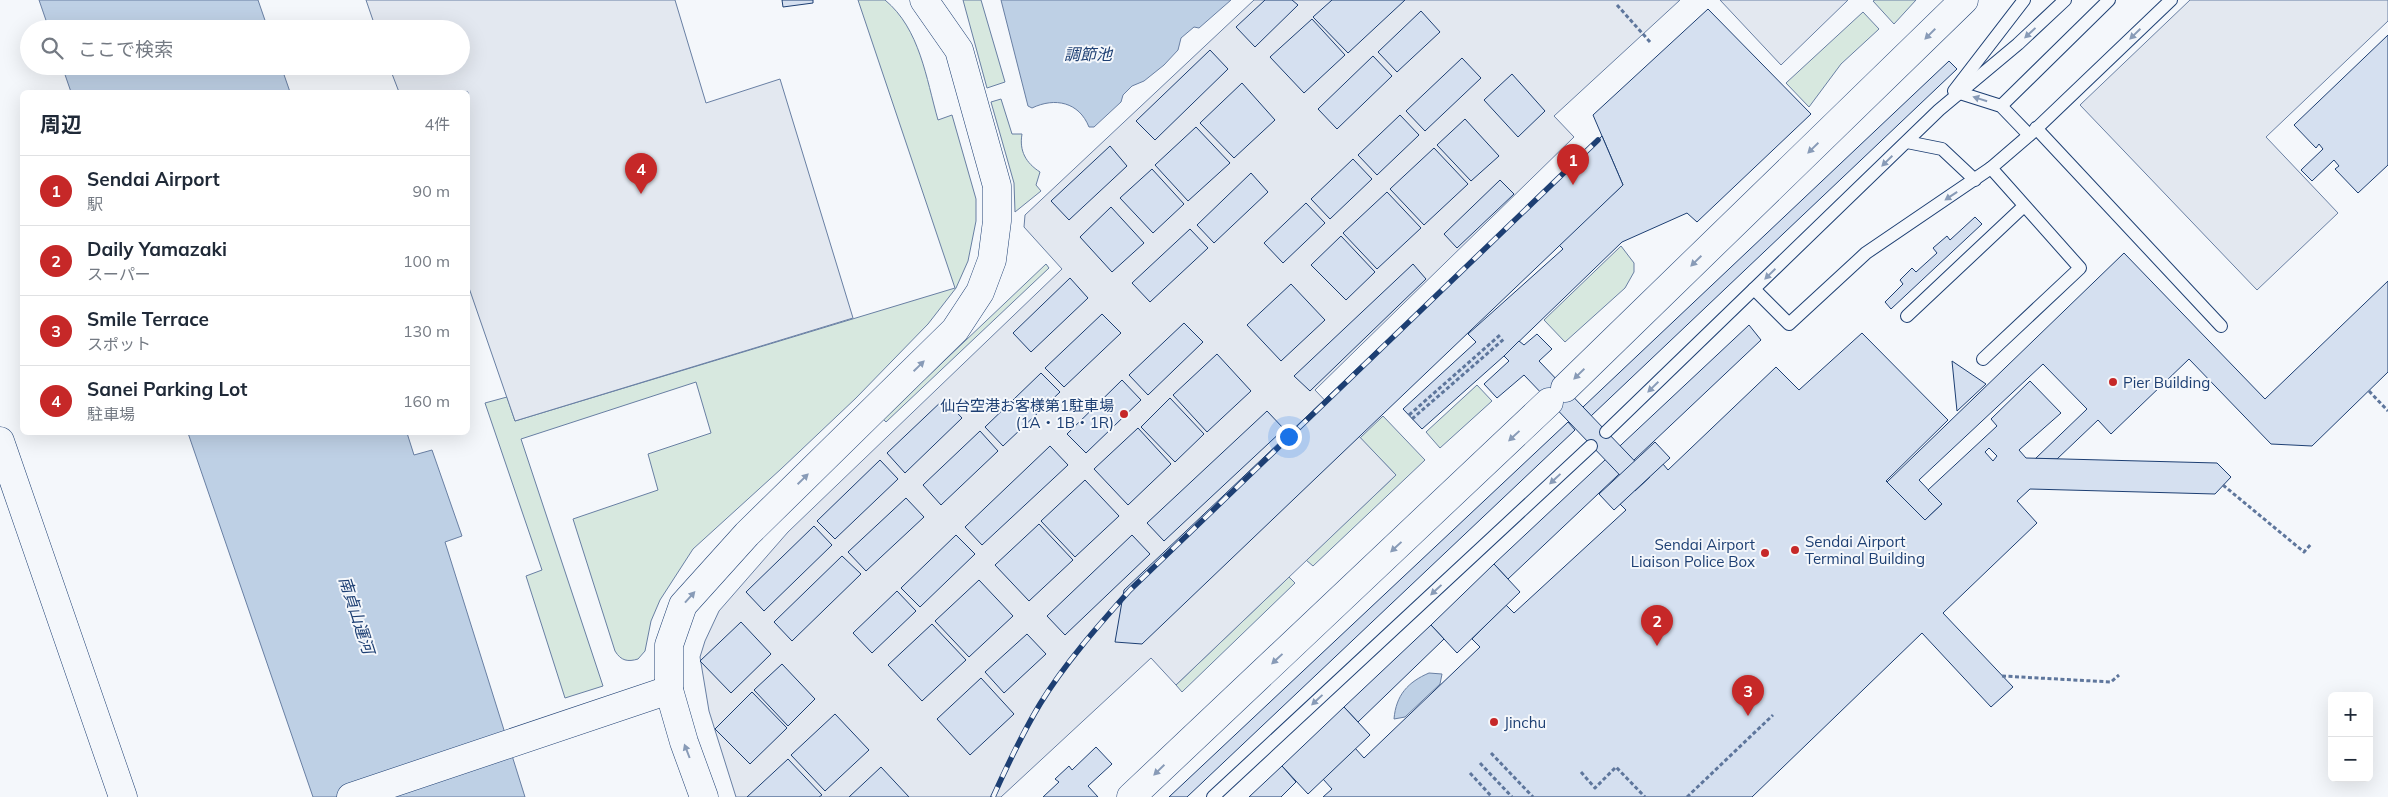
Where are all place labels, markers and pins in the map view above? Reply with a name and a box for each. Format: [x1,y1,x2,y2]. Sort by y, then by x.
pin: 1 [1557,144,1589,185]
pin: 4 [625,153,657,194]
place label: Pier Building [2123,373,2210,392]
marker: Pier Building [2107,376,2119,388]
place label: 仙台空港お客様第1駐車場 (1A・1B・1R) [940,396,1114,432]
marker: 仙台空港お客様第1駐車場 (1A・1B・1R) [1118,408,1130,420]
place label: Sendai Airport Terminal Building [1805,532,1925,568]
place label: Sendai Airport Liaison Police Box [1631,535,1755,571]
marker: Sendai Airport Terminal Building [1789,544,1801,556]
marker: Sendai Airport Liaison Police Box [1759,547,1771,559]
pin: 2 [1641,605,1673,646]
pin: 3 [1732,675,1764,716]
place label: Jinchu [1504,713,1546,732]
marker: Jinchu [1488,716,1500,728]

